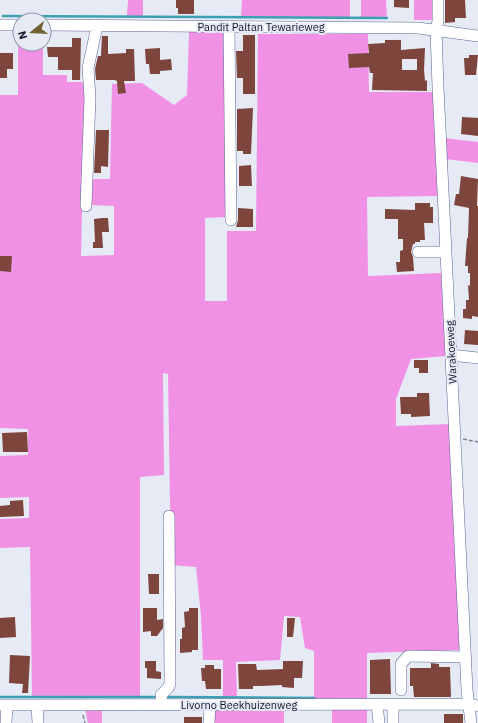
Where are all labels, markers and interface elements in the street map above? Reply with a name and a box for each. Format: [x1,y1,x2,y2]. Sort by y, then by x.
north arrow [12,12,52,52]
street label: Pandit Paltan Tewarieweg [197,20,325,34]
text: N [15,29,30,41]
street label: Warakoeweg [442,320,460,384]
street label: Livorno Beekhuizenweg [181,698,297,712]

